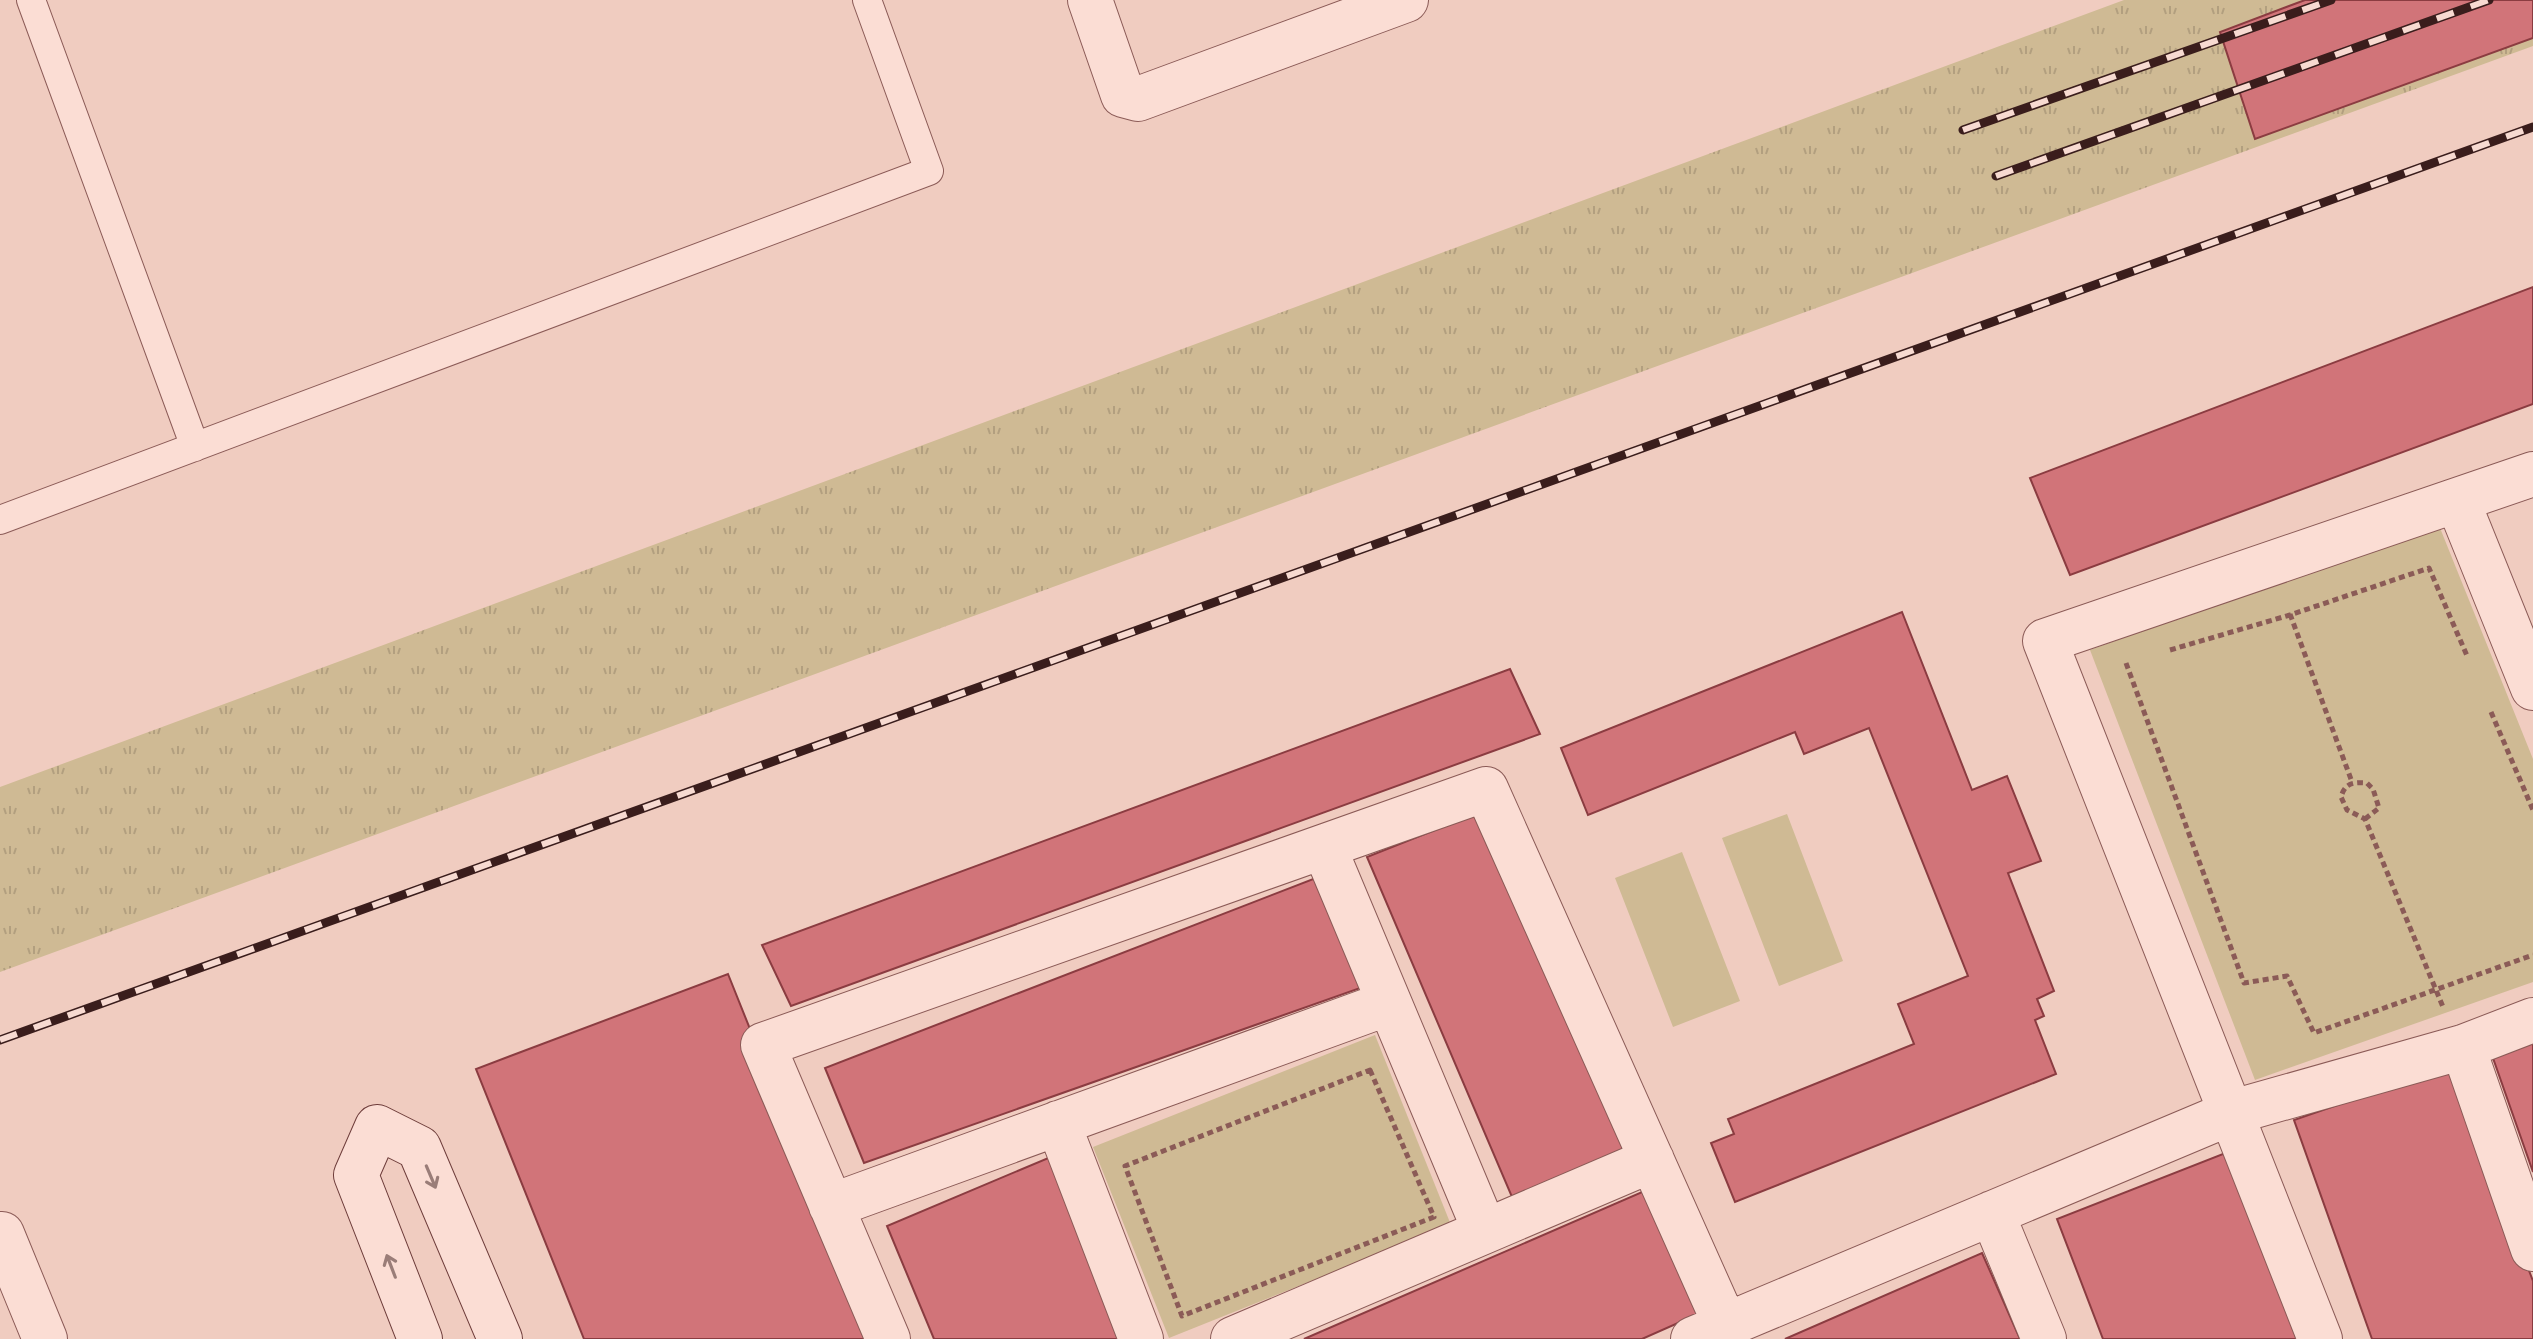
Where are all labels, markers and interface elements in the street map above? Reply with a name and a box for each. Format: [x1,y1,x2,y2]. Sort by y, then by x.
one-way arrow [425,1164,439,1189]
one-way arrow [383,1254,397,1279]

